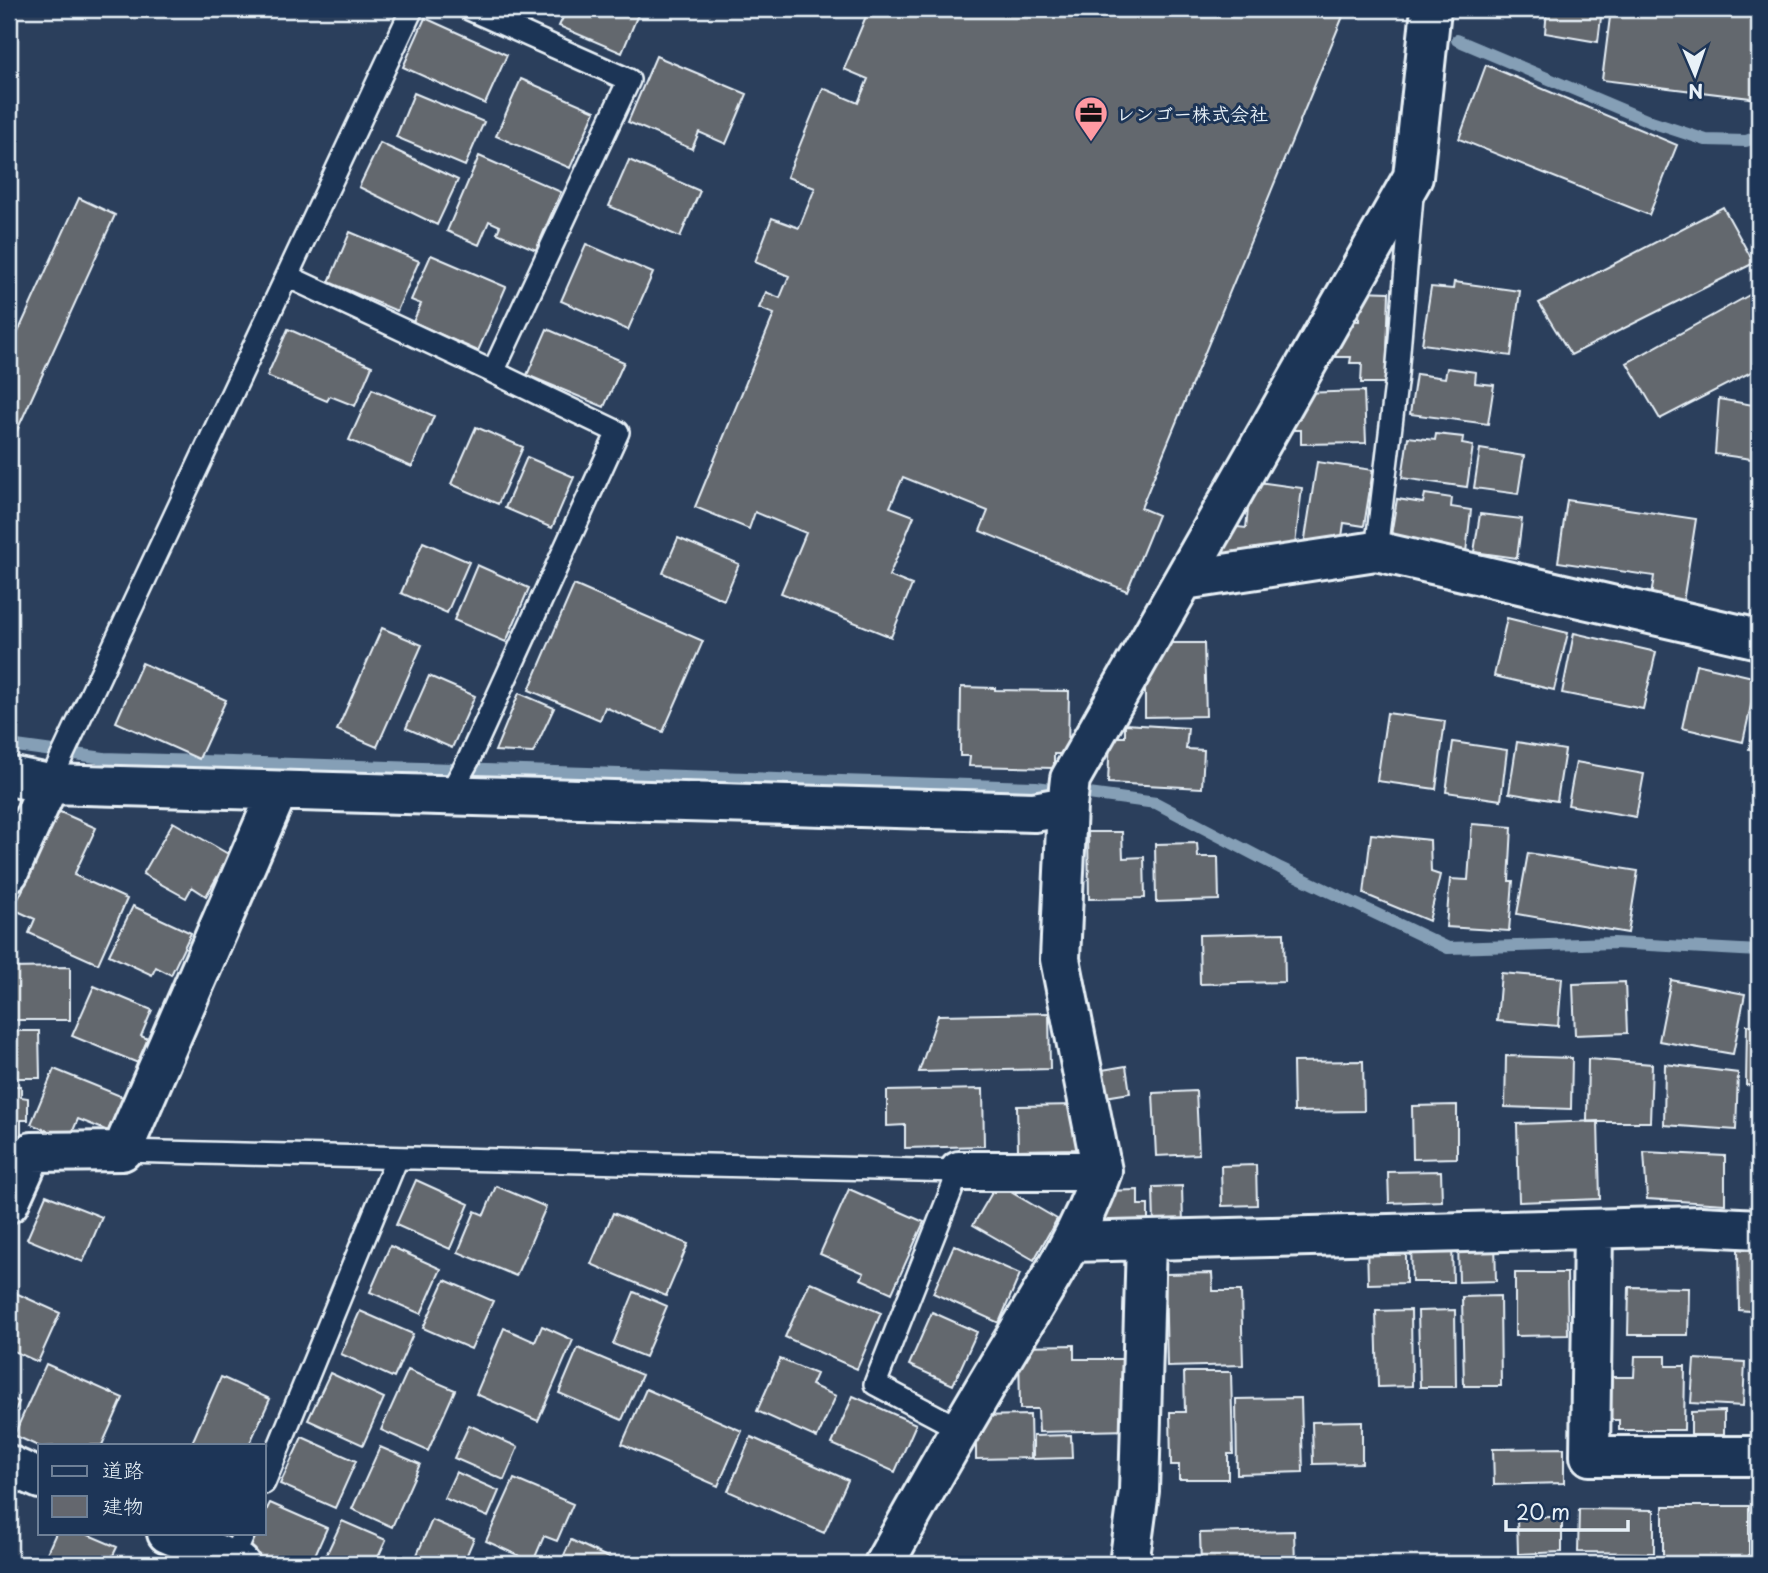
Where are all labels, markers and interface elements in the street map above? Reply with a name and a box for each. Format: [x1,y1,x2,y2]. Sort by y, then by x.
north arrow [1660,38,1730,108]
text: N [1688,78,1704,106]
office icon: レンゴー株式会社 [1072,94,1110,143]
place label: レンゴー株式会社 [1116,99,1268,127]
legend [38,1444,266,1534]
text: 道路 [102,1453,144,1485]
text: 建物 [102,1489,144,1521]
scale bar [1506,1489,1628,1533]
text: 20 m [1516,1495,1570,1527]

